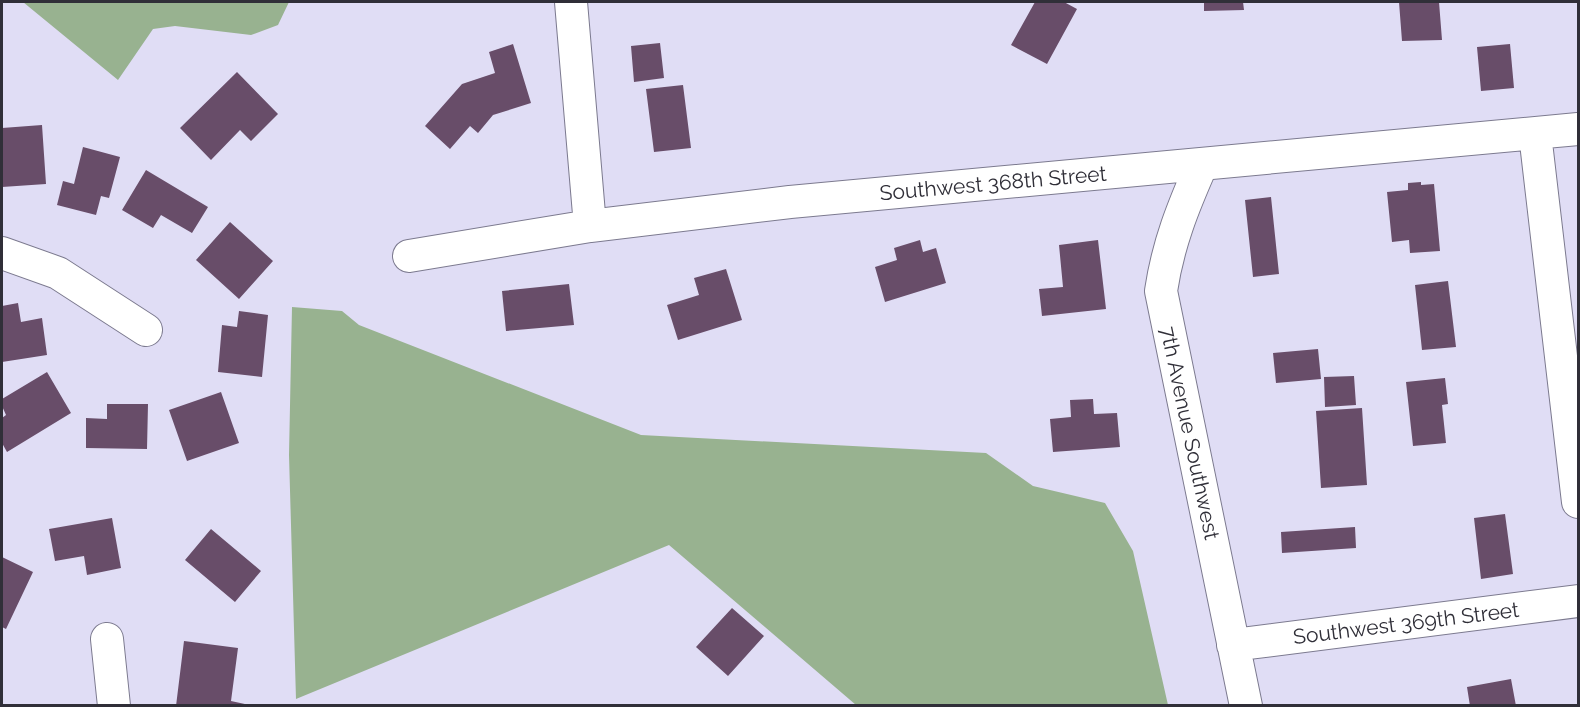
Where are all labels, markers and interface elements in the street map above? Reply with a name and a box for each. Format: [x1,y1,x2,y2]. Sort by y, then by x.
street label: Southwest 368th Street [879,161,1107,205]
street label: 7th Avenue Southwest [1155,324,1225,542]
street label: Southwest 369th Street [1292,597,1520,649]

